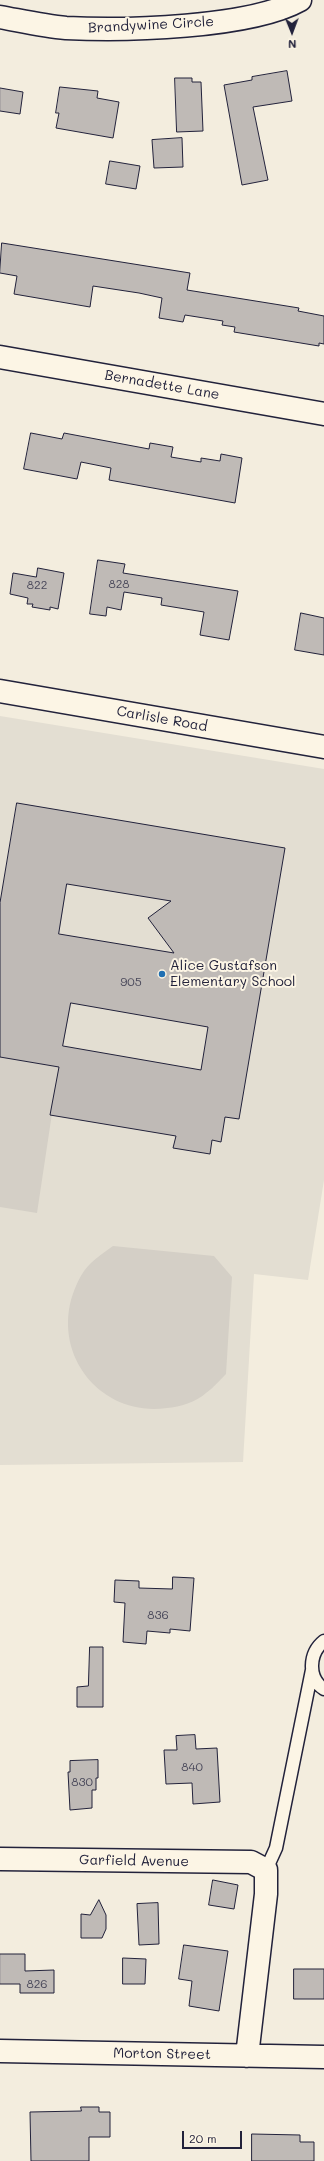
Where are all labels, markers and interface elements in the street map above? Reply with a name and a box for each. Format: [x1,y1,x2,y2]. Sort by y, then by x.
north arrow [272,12,312,52]
street label: Brandywine Circle [88,13,214,37]
text: N [288,37,297,52]
street label: Bernadette Lane [103,367,221,403]
house number: 828 [108,577,130,591]
house number: 822 [27,578,47,592]
street label: Carlisle Road [115,703,209,735]
place label: Alice Gustafson Elementary School [170,958,296,990]
marker: Alice Gustafson Elementary School [157,969,167,979]
house number: 905 [120,975,142,989]
house number: 836 [147,1608,169,1622]
house number: 840 [181,1760,203,1774]
house number: 830 [71,1775,93,1789]
street label: Garfield Avenue [79,1852,189,1870]
house number: 826 [26,1977,48,1991]
street label: Morton Street [113,2045,211,2063]
scale bar [184,2123,244,2149]
text: 20 m [189,2130,217,2146]

